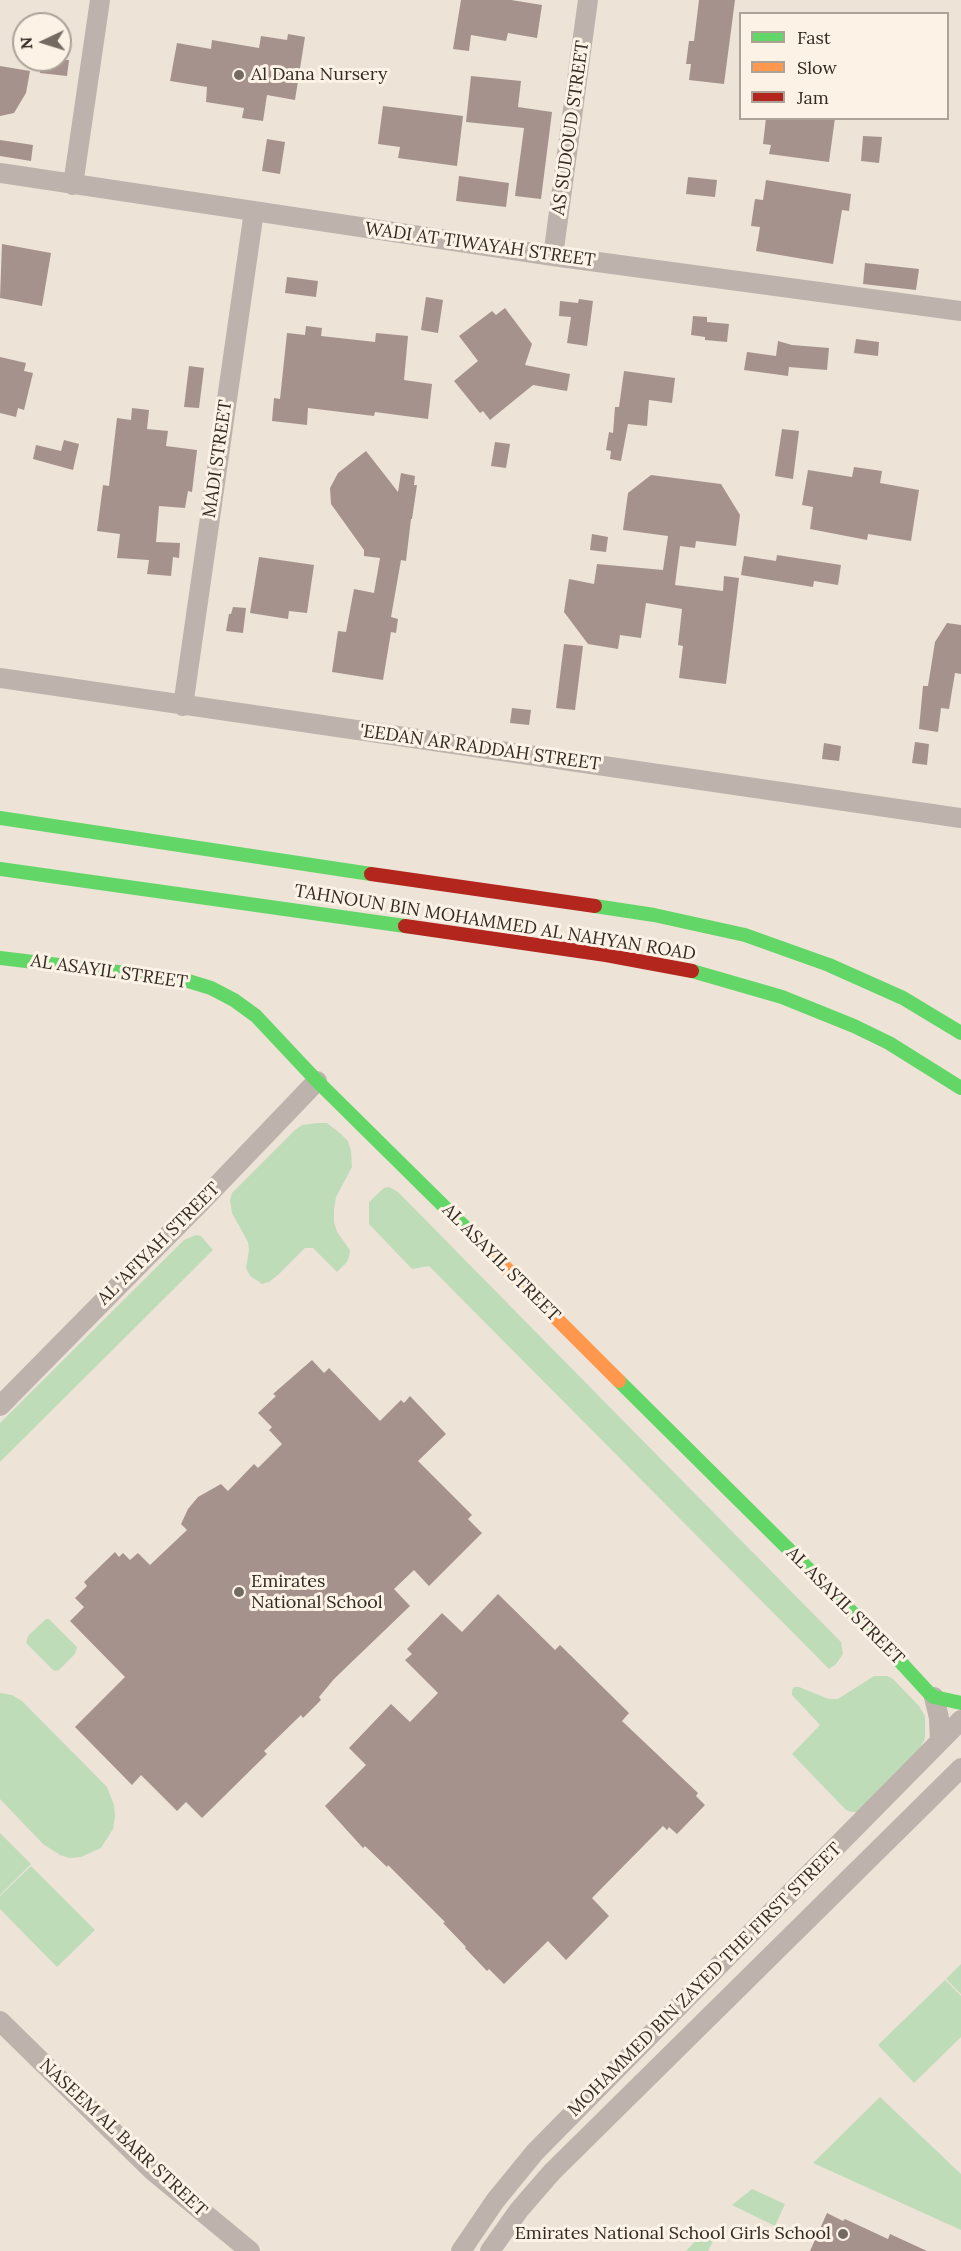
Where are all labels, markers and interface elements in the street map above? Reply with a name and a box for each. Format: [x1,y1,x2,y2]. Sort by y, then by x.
north arrow [12,12,72,72]
legend [739,12,949,120]
text: Fast [797,26,831,49]
text: N [16,36,36,50]
street label: AS SUDOUD STREET [548,39,594,217]
text: Slow [797,56,837,79]
place label: Al Dana Nursery [251,64,387,86]
marker: Al Dana Nursery [232,68,246,82]
text: Jam [797,86,829,109]
street label: WADI AT TIWAYAH STREET [363,218,597,272]
street label: MADI STREET [199,399,237,519]
street label: 'EEDAN AR RADDAH STREET [358,720,602,776]
street label: TAHNOUN BIN MOHAMMED AL NAHYAN ROAD [293,881,697,965]
street label: AL ASAYIL STREET [29,950,189,994]
street label: AL 'AFIYAH STREET [93,1178,225,1310]
street label: AL ASAYIL STREET [437,1199,565,1327]
street label: AL ASAYIL STREET [781,1542,909,1670]
place label: Emirates National School [251,1571,383,1614]
marker: Emirates National School [232,1585,246,1599]
street label: MOHAMMED BIN ZAYED THE FIRST STREET [564,1839,846,2121]
street label: NASEEM AL BARR STREET [35,2055,211,2221]
place label: Emirates National School Girls School [515,2223,831,2245]
marker: Emirates National School Girls School [836,2227,850,2241]

